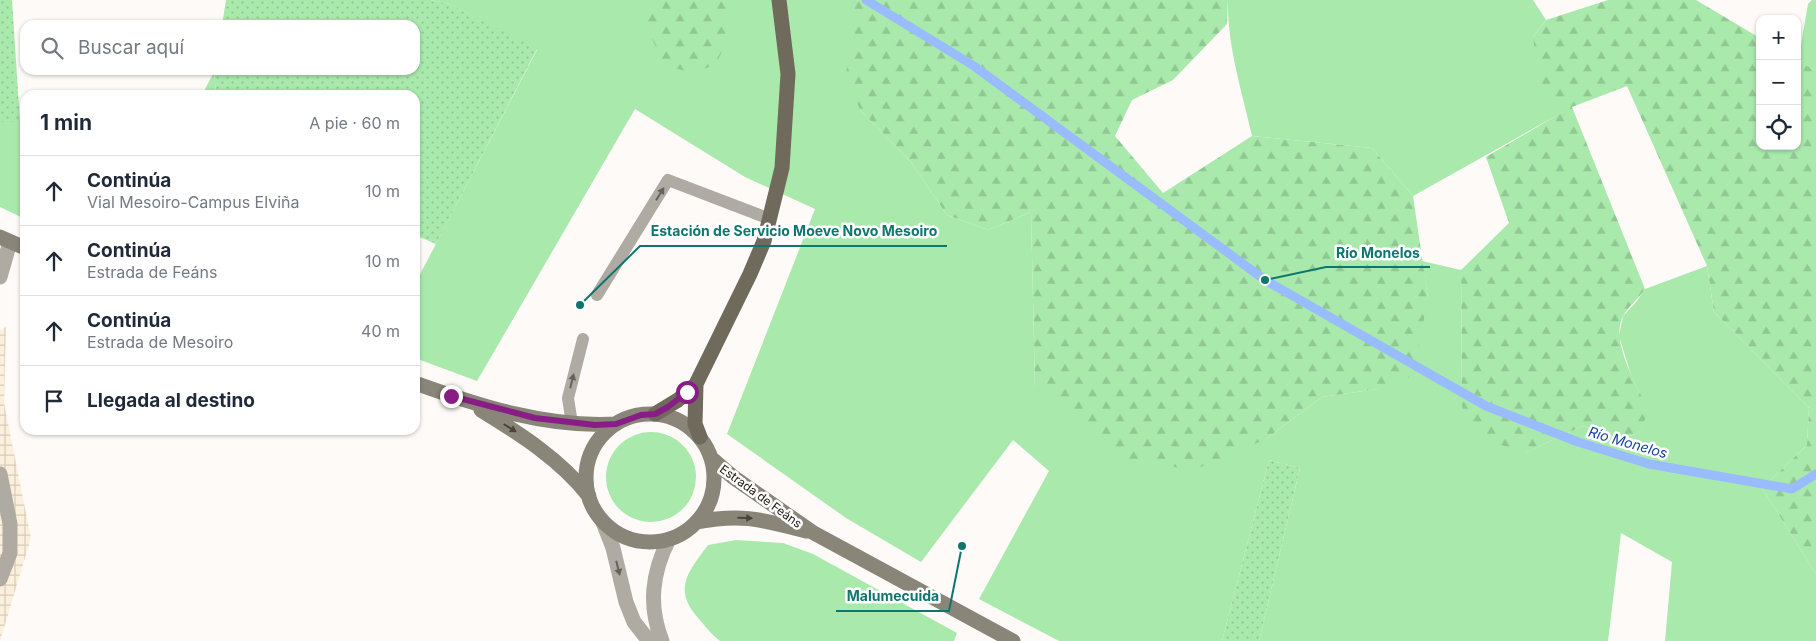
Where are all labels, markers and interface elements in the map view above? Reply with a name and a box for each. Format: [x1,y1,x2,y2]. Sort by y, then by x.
map controls [1756,15,1801,150]
button: + [1756,15,1801,60]
search box [20,20,420,75]
icon: search [38,34,66,62]
text: Buscar aquí [78,36,184,59]
button: − [1756,60,1801,105]
button: locate [1756,105,1801,150]
text: 1 min [40,110,92,135]
text: A pie · 60 m [309,113,400,133]
text: Continúa [87,169,171,192]
icon: ahead [40,177,68,205]
text: 10 m [365,181,400,201]
one-way arrow [655,187,664,200]
text: Vial Mesoiro-Campus Elviña [87,192,299,212]
callout: Estación de Servicio Moeve Novo Mesoiro [640,217,947,246]
text: Estación de Servicio Moeve Novo Mesoiro [651,222,938,239]
callout: Río Monelos [1326,238,1430,267]
text: Continúa [87,239,171,262]
text: Río Monelos [1336,244,1420,261]
icon: ahead [40,247,68,275]
text: 10 m [365,251,400,271]
text: Estrada de Feáns [87,262,217,282]
text: Continúa [87,309,171,332]
icon: ahead [40,317,68,345]
text: 40 m [361,321,400,341]
text: Estrada de Mesoiro [87,332,233,352]
one-way arrow [569,374,577,389]
route start [676,381,699,404]
route end [440,385,463,408]
icon: arrive [40,387,68,415]
text: Llegada al destino [87,389,255,412]
one-way arrow [504,423,517,433]
water label: Río Monelos [1587,423,1669,461]
street label: Estrada de Feáns [717,461,805,531]
one-way arrow [737,514,753,522]
one-way arrow [614,561,622,576]
callout: Malumecuida [836,582,949,611]
text: Malumecuida [847,587,939,604]

